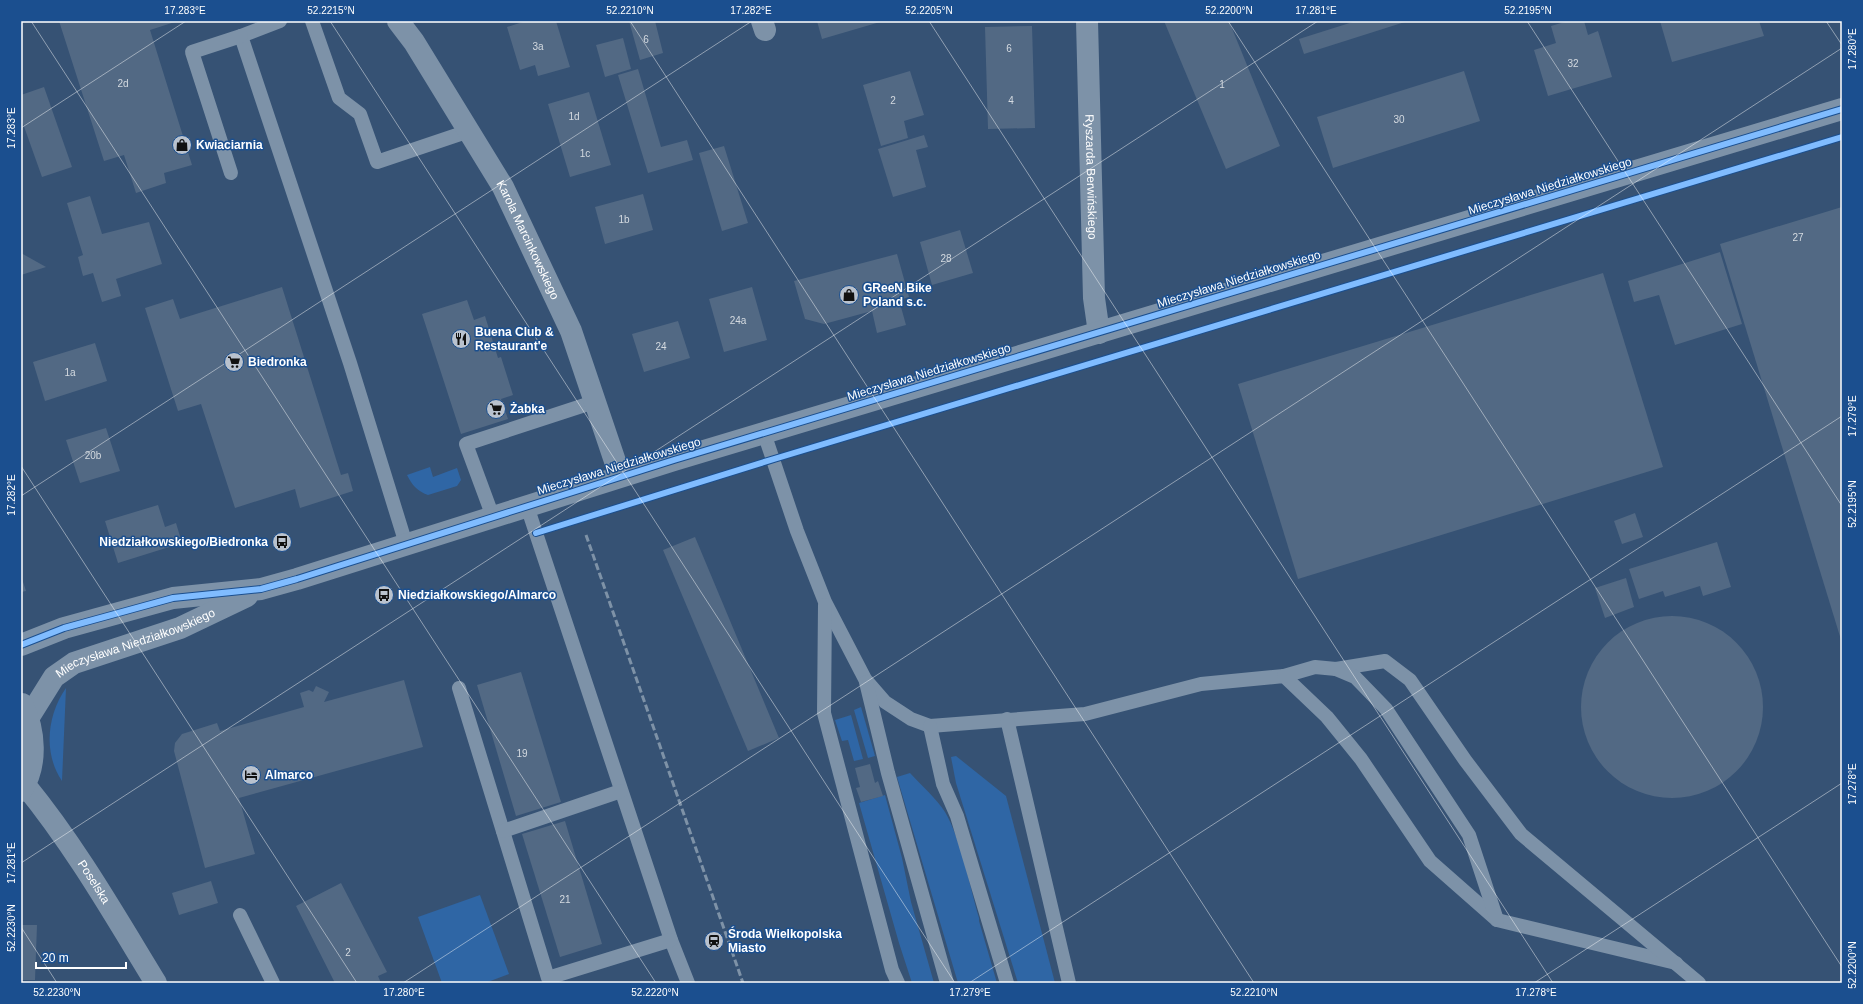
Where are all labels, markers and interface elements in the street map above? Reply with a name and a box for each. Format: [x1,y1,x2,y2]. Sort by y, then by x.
text: 17.283°E [164,5,206,16]
text: 52.2215°N [307,5,355,16]
text: 52.2210°N [606,5,654,16]
text: 17.282°E [730,5,772,16]
text: 52.2205°N [905,5,953,16]
text: 52.2200°N [1205,5,1253,16]
text: 17.281°E [1295,5,1337,16]
text: 52.2195°N [1504,5,1552,16]
text: 17.280°E [1847,28,1858,70]
house number: 6 [643,34,649,45]
house number: 3a [532,41,544,52]
house number: 6 [1006,43,1012,54]
house number: 32 [1567,58,1579,69]
house number: 2d [117,78,129,89]
house number: 1 [1219,79,1225,90]
house number: 2 [890,95,896,106]
house number: 4 [1008,95,1014,106]
text: 17.283°E [6,107,17,149]
house number: 1d [568,111,580,122]
street label: Ryszarda Berwińskiego [1082,114,1100,240]
house number: 30 [1393,114,1405,125]
shop icon: Kwiaciarnia [171,134,193,156]
place label: Kwiaciarnia [196,138,263,152]
house number: 1c [580,148,590,159]
street label: Mieczysława Niedziałkowskiego [1467,154,1634,218]
street label: Karola Marcinkowskiego [494,178,562,302]
house number: 1b [618,214,630,225]
house number: 27 [1792,232,1804,243]
street label: Mieczysława Niedziałkowskiego [1156,247,1323,311]
house number: 28 [940,253,952,264]
place label: GReeN Bike Poland s.c. [863,281,932,309]
shop icon: GReeN Bike Poland s.c. [838,284,860,306]
house number: 24a [730,315,747,326]
place label: Buena Club & Restaurant'e [475,325,554,353]
restaurant icon: Buena Club & Restaurant'e [450,328,472,350]
street label: Mieczysława Niedziałkowskiego [846,340,1013,404]
house number: 24 [655,341,667,352]
supermarket icon: Biedronka [223,351,245,373]
place label: Biedronka [248,355,307,369]
house number: 1a [64,367,76,378]
text: 17.279°E [1847,395,1858,437]
supermarket icon: Żabka [485,398,507,420]
place label: Żabka [510,401,545,416]
street label: Mieczysława Niedziałkowskiego [536,434,703,498]
house number: 20b [85,450,102,461]
text: 17.282°E [6,474,17,516]
text: 52.2195°N [1847,480,1858,528]
bus stop icon: Niedziałkowskiego/Biedronka [271,531,293,553]
place label: Niedziałkowskiego/Biedronka [99,535,268,549]
bus stop icon: Niedziałkowskiego/Almarco [373,584,395,606]
place label: Niedziałkowskiego/Almarco [398,588,556,602]
street label: Mieczysława Niedziałkowskiego [53,605,218,681]
house number: 19 [516,748,528,759]
text: 17.278°E [1847,763,1858,805]
hotel icon: Almarco [240,764,262,786]
place label: Almarco [265,768,313,782]
text: 17.281°E [6,842,17,884]
street label: Poselska [75,858,113,907]
house number: 21 [559,894,571,905]
text: 52.2230°N [6,904,17,952]
place label: Środa Wielkopolska Miasto [728,926,842,955]
station icon: Środa Wielkopolska Miasto [703,930,725,952]
text: 52.2200°N [1847,941,1858,989]
scale bar [36,944,126,970]
house number: 2 [345,947,351,958]
text: 20 m [42,951,69,965]
text: 52.2230°N [33,987,81,998]
text: 17.280°E [383,987,425,998]
text: 52.2220°N [631,987,679,998]
text: 17.279°E [949,987,991,998]
text: 52.2210°N [1230,987,1278,998]
text: 17.278°E [1515,987,1557,998]

